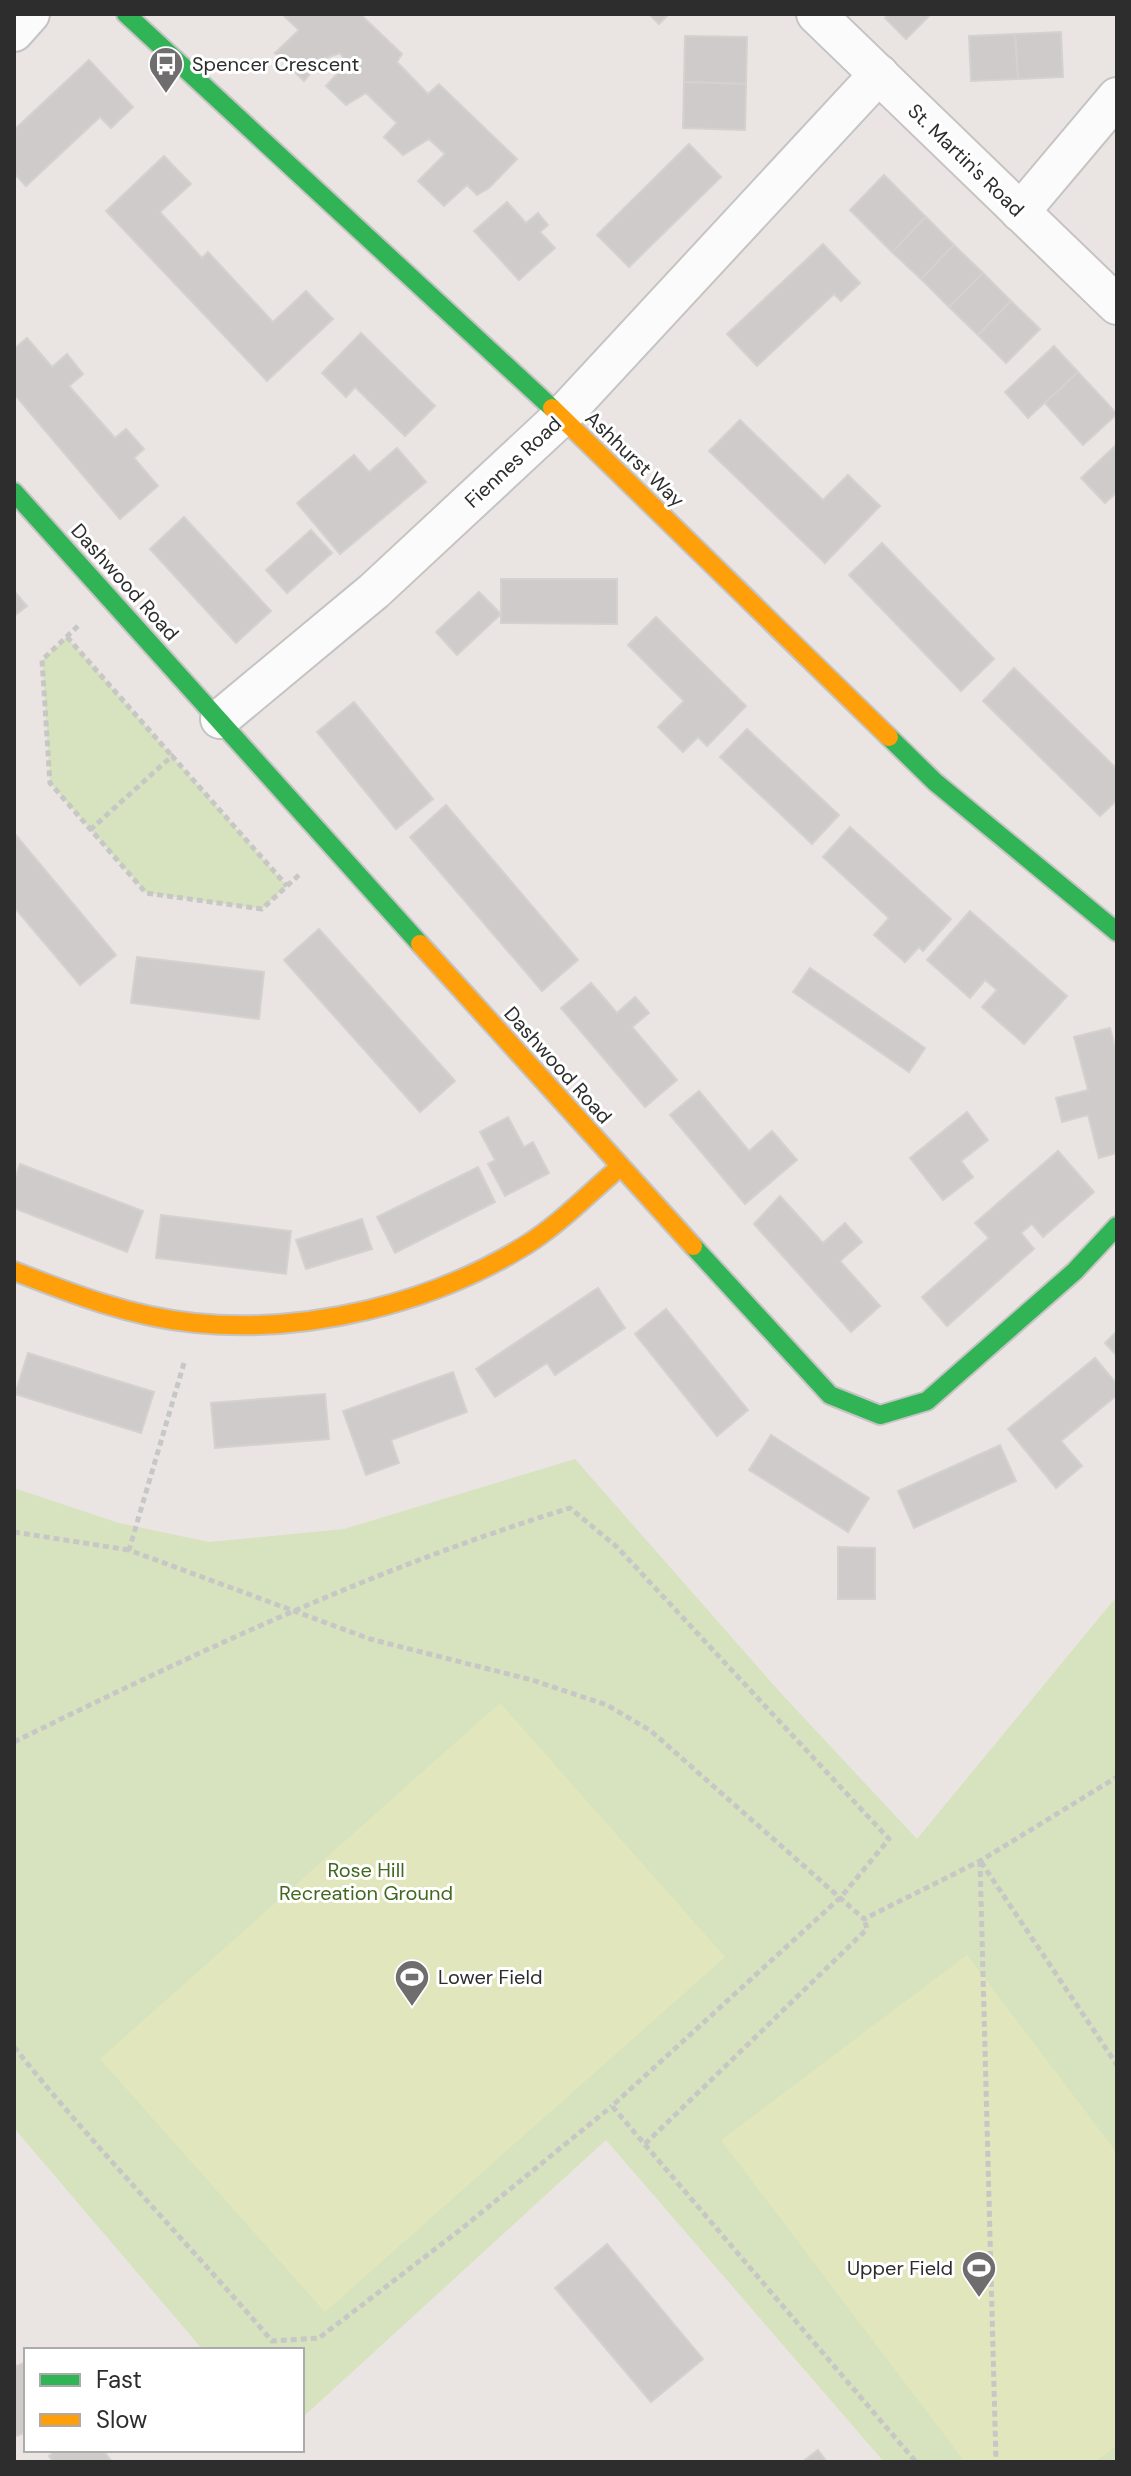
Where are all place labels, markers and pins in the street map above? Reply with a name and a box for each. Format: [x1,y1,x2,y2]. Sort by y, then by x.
bus stop icon: Spencer Crescent [147,45,185,95]
place label: Spencer Crescent [192,51,360,77]
sports icon: Lower Field [393,1958,431,2008]
place label: Lower Field [438,1964,542,1990]
sports icon: Upper Field [960,2249,998,2299]
place label: Upper Field [847,2255,953,2281]

